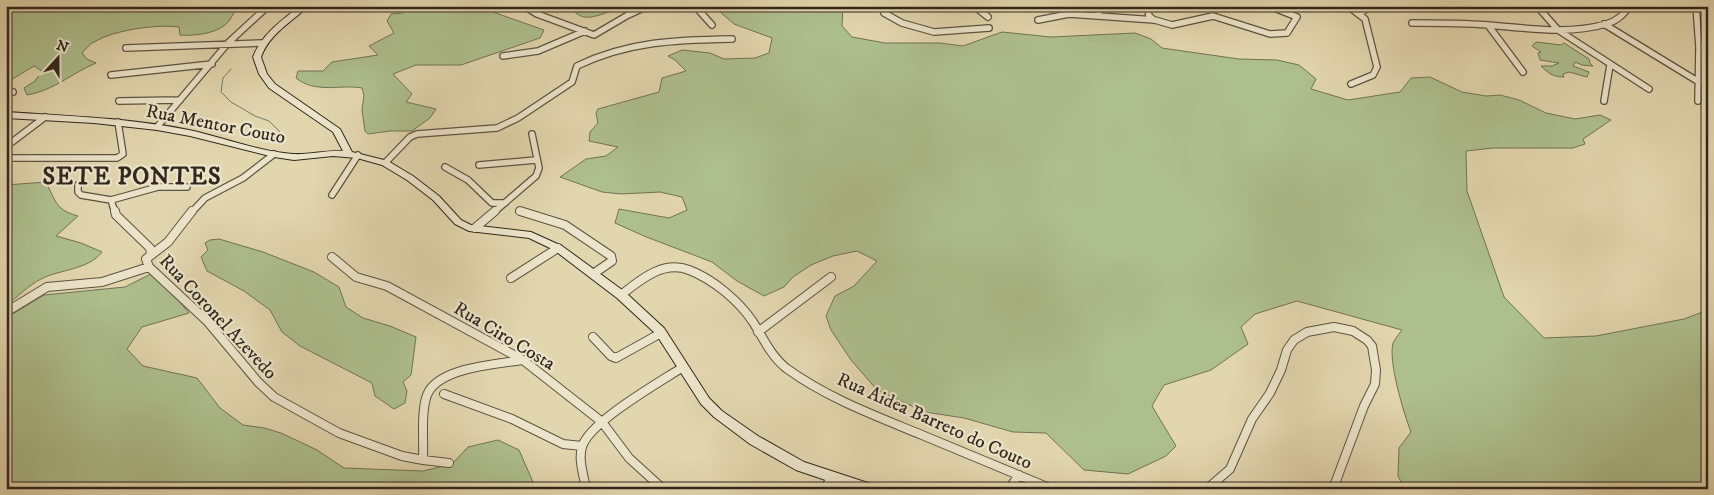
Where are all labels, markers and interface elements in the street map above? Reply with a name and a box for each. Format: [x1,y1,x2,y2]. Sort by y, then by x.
north arrow [32,32,82,82]
text: N [54,36,71,57]
street label: Rua Mentor Couto [144,100,287,149]
district label: SETE PONTES [42,162,222,192]
street label: Rua Coronel Azevedo [154,250,282,384]
street label: Rua Ciro Costa [449,297,559,376]
street label: Rua Aidea Barreto do Couto [833,368,1036,475]

